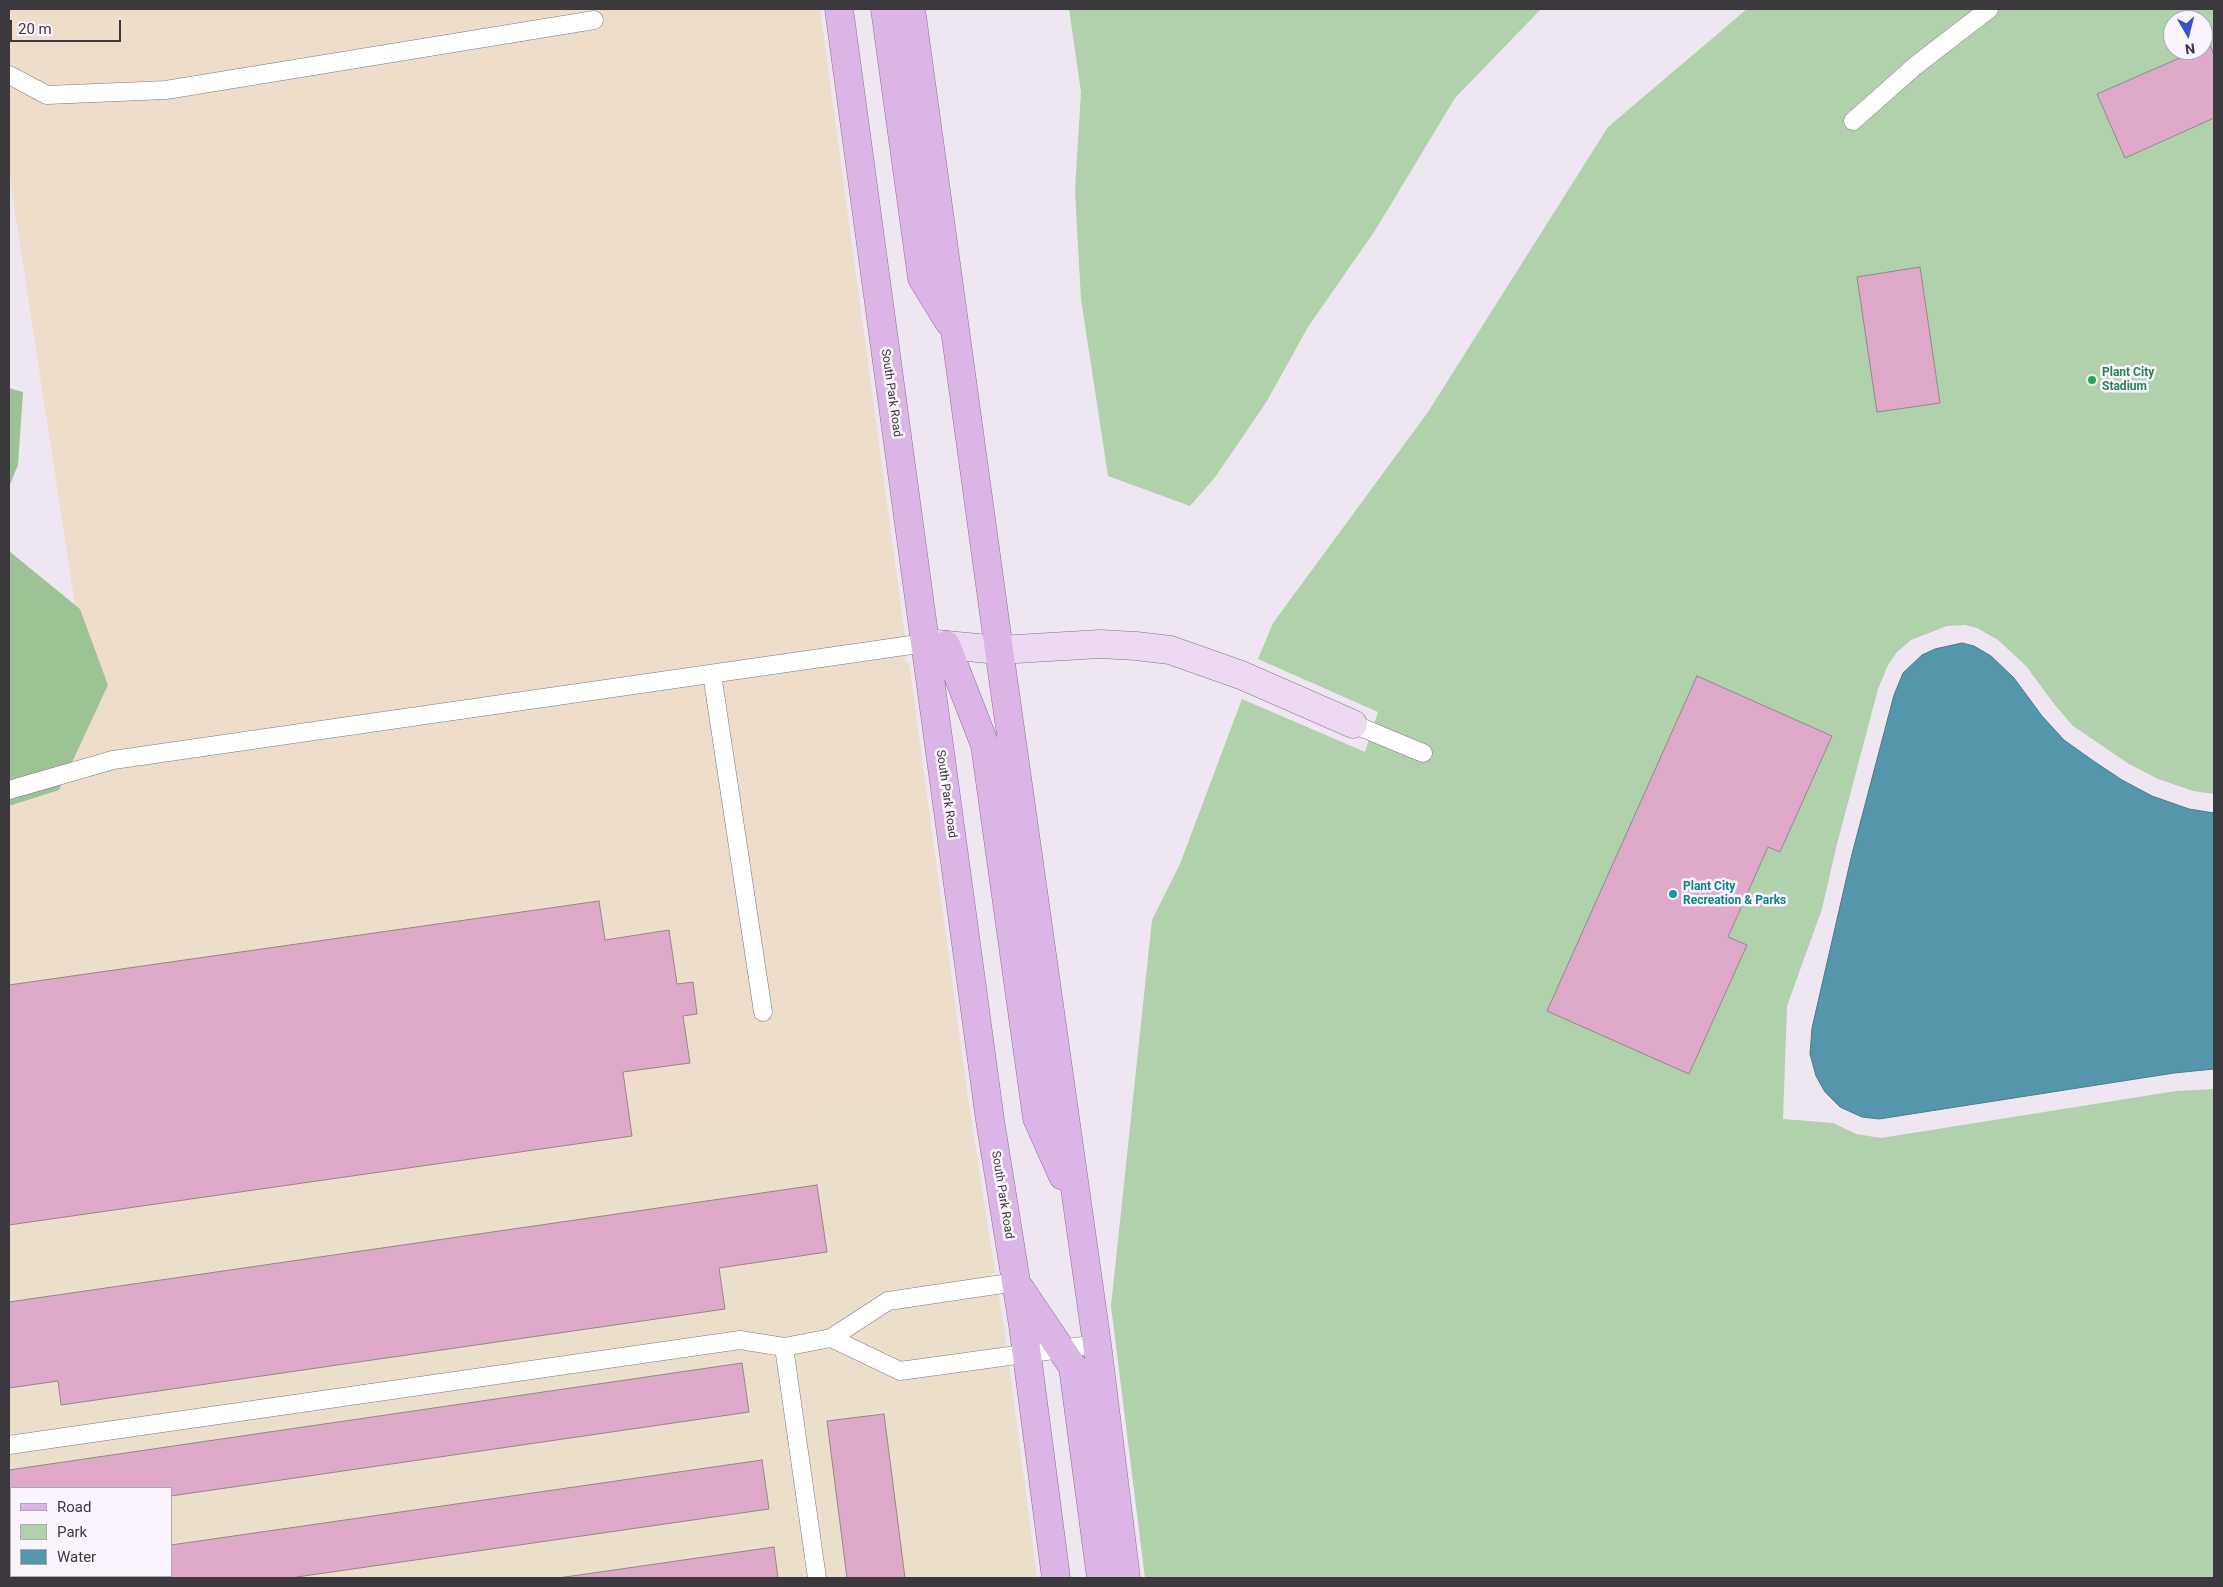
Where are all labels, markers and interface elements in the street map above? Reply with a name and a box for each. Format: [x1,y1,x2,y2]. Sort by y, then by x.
scale bar [12,10,124,42]
north arrow [2163,10,2213,60]
text: 20 m [18,20,52,38]
text: N [2184,40,2196,57]
street label: South Park Road [878,348,904,438]
place label: Plant City Stadium [2102,366,2154,394]
marker: Plant City Stadium [2086,374,2098,386]
street label: South Park Road [933,749,959,839]
place label: Plant City Recreation & Parks [1683,880,1786,908]
marker: Plant City Recreation & Parks [1667,888,1679,900]
street label: South Park Road [988,1150,1016,1240]
legend [10,1487,172,1577]
text: Road [57,1498,91,1516]
text: Park [57,1523,87,1541]
text: Water [57,1548,96,1566]

